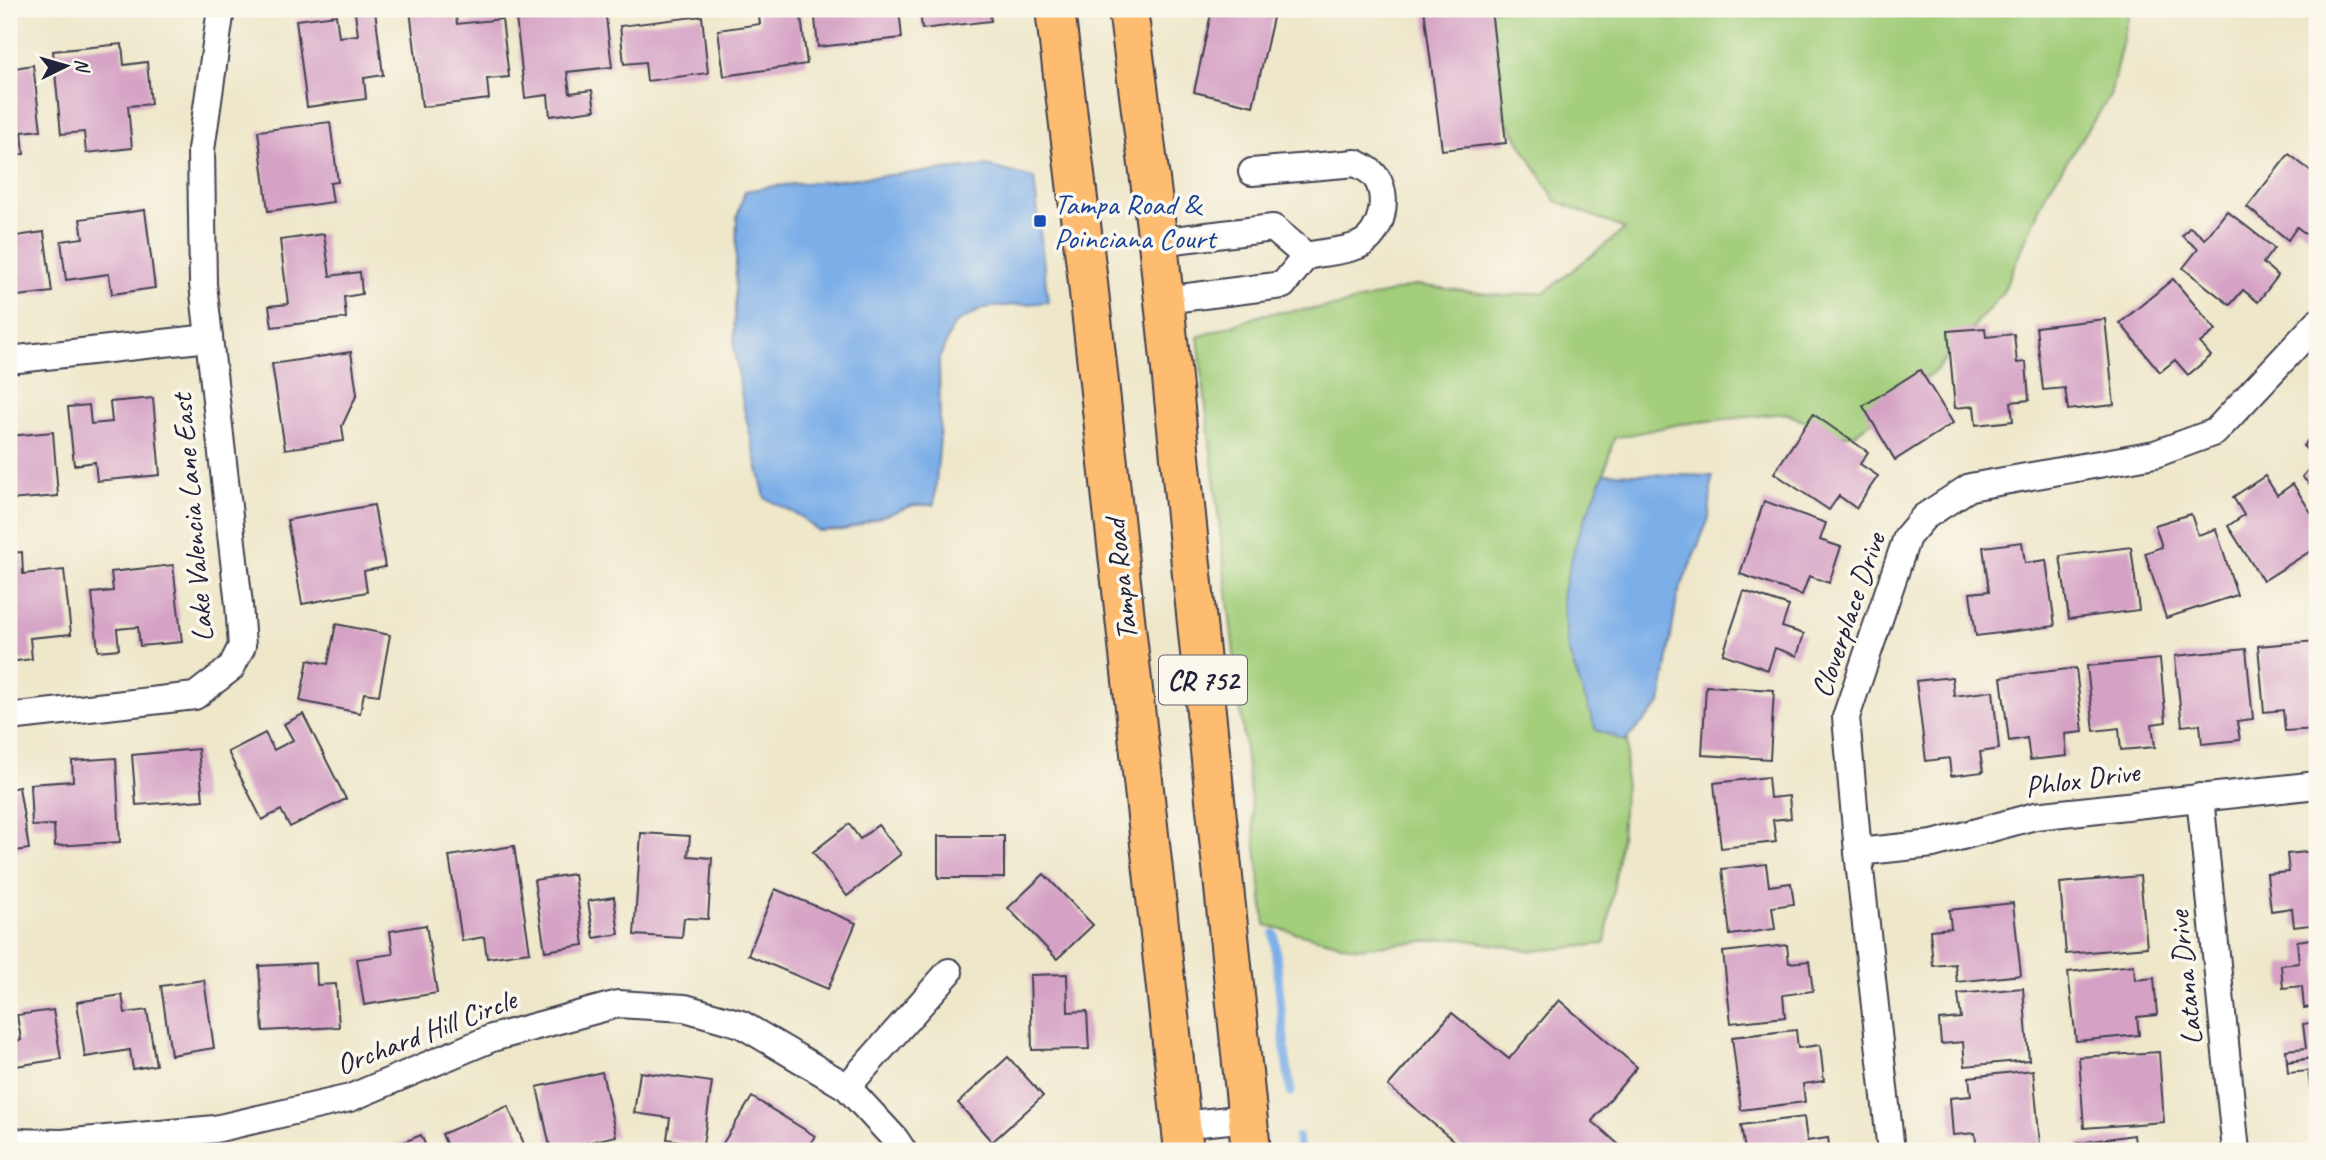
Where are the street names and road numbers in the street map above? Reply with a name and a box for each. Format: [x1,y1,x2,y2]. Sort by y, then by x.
street label: Lake Valencia Lane East [162,390,222,643]
street label: Tampa Road [1095,513,1146,643]
street label: Cloverplace Drive [1802,526,1895,702]
road number: CR 752 [1159,656,1247,704]
street label: Phlox Drive [2023,752,2144,806]
street label: Latana Drive [2159,907,2211,1047]
street label: Orchard Hill Circle [331,979,523,1084]

